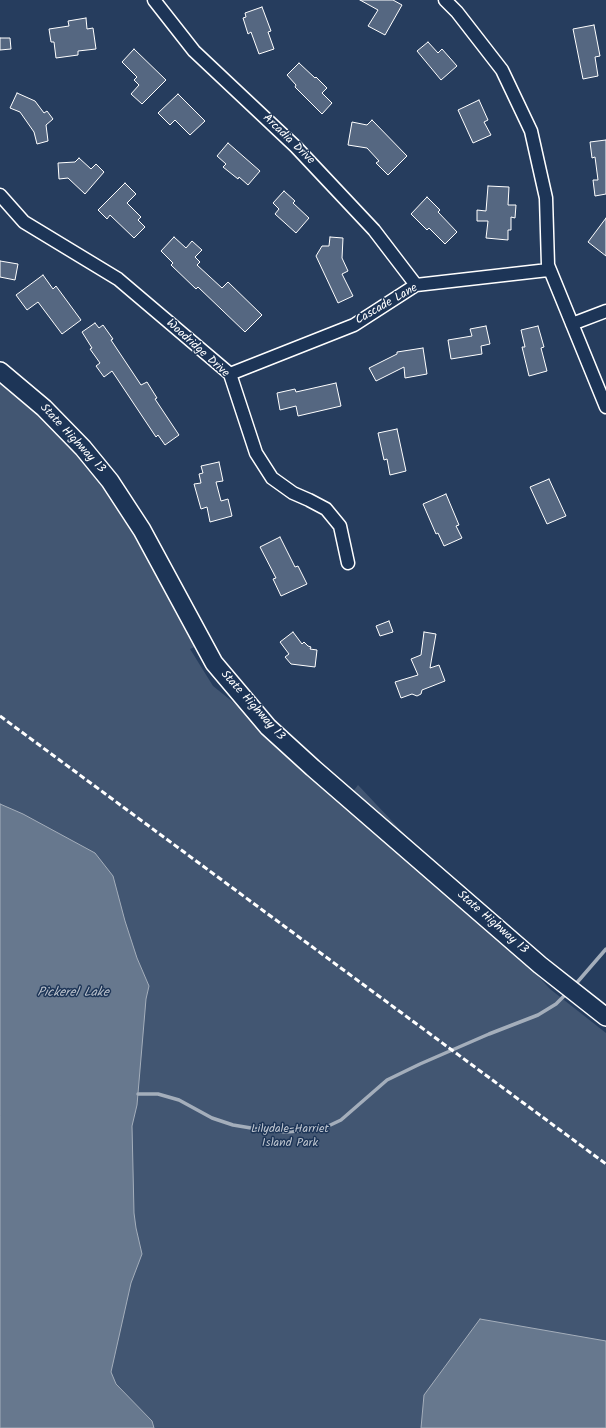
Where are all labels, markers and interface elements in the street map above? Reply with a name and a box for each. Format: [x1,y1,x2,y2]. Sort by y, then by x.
street label: Arcadia Drive [259,112,317,168]
street label: Cascade Lane [353,281,421,329]
street label: Woodridge Drive [162,317,232,381]
street label: State Highway 13 [36,401,108,477]
street label: State Highway 13 [217,668,287,744]
street label: State Highway 13 [454,888,530,958]
water label: Pickerel Lake [37,986,109,1002]
park label: Lilydale-Harriet Island Park [251,1123,329,1151]

